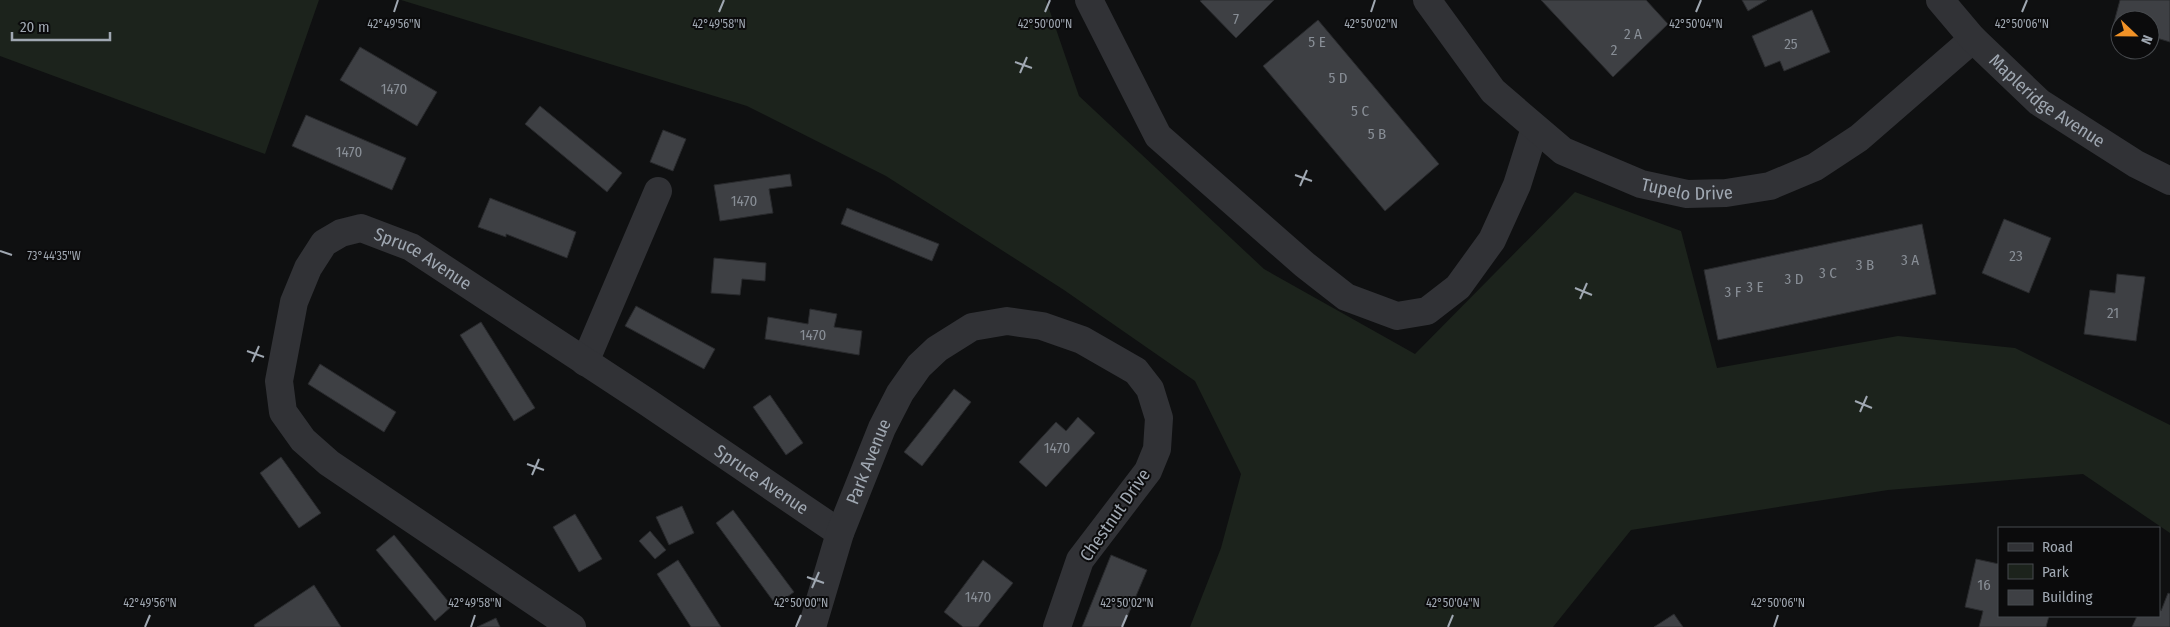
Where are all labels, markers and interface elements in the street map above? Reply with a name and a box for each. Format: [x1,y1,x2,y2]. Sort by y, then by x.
scale bar [12,10,110,42]
house number: 7 [1233,10,1239,28]
north arrow [2110,10,2160,60]
text: 42°49'56"N [367,17,421,31]
text: 42°49'58"N [692,17,746,31]
text: 42°50'00"N [1018,17,1072,31]
text: 42°50'02"N [1344,17,1398,31]
text: 42°50'04"N [1669,17,1723,31]
text: 42°50'06"N [1995,17,2049,31]
text: 20 m [20,18,50,36]
house number: 2 A [1624,25,1642,43]
house number: 5 E [1308,33,1326,51]
text: N [2137,33,2156,47]
house number: 25 [1784,35,1798,53]
house number: 2 [1611,41,1618,59]
street label: Mapleridge Avenue [1985,49,2109,152]
house number: 5 D [1328,69,1348,87]
house number: 1470 [381,80,407,98]
house number: 5 C [1351,102,1369,120]
house number: 5 B [1368,125,1386,143]
house number: 1470 [336,143,362,161]
street label: Tupelo Drive [1639,173,1734,205]
house number: 1470 [731,192,757,210]
street label: Spruce Avenue [371,223,476,295]
house number: 23 [2009,247,2023,265]
text: 73°44'35"W [27,249,81,263]
house number: 3 A [1901,251,1919,269]
house number: 3 B [1856,256,1874,274]
house number: 3 C [1819,264,1837,282]
house number: 3 D [1784,270,1804,288]
house number: 3 E [1746,278,1764,296]
house number: 3 F [1725,283,1742,301]
house number: 21 [2107,304,2119,322]
house number: 1470 [800,326,826,344]
street label: Park Avenue [842,415,896,508]
house number: 1470 [1044,439,1070,457]
street label: Spruce Avenue [710,440,813,519]
street label: Chestnut Drive [1075,464,1155,566]
legend [1998,527,2160,617]
text: Road [2042,538,2073,556]
text: Park [2042,563,2069,581]
house number: 16 [1977,576,1991,594]
house number: 1470 [965,588,991,606]
text: Building [2042,588,2093,606]
text: 42°49'56"N [123,596,177,610]
text: 42°49'58"N [448,596,502,610]
text: 42°50'00"N [774,596,828,610]
text: 42°50'02"N [1100,596,1154,610]
text: 42°50'04"N [1426,596,1480,610]
text: 42°50'06"N [1751,596,1805,610]

